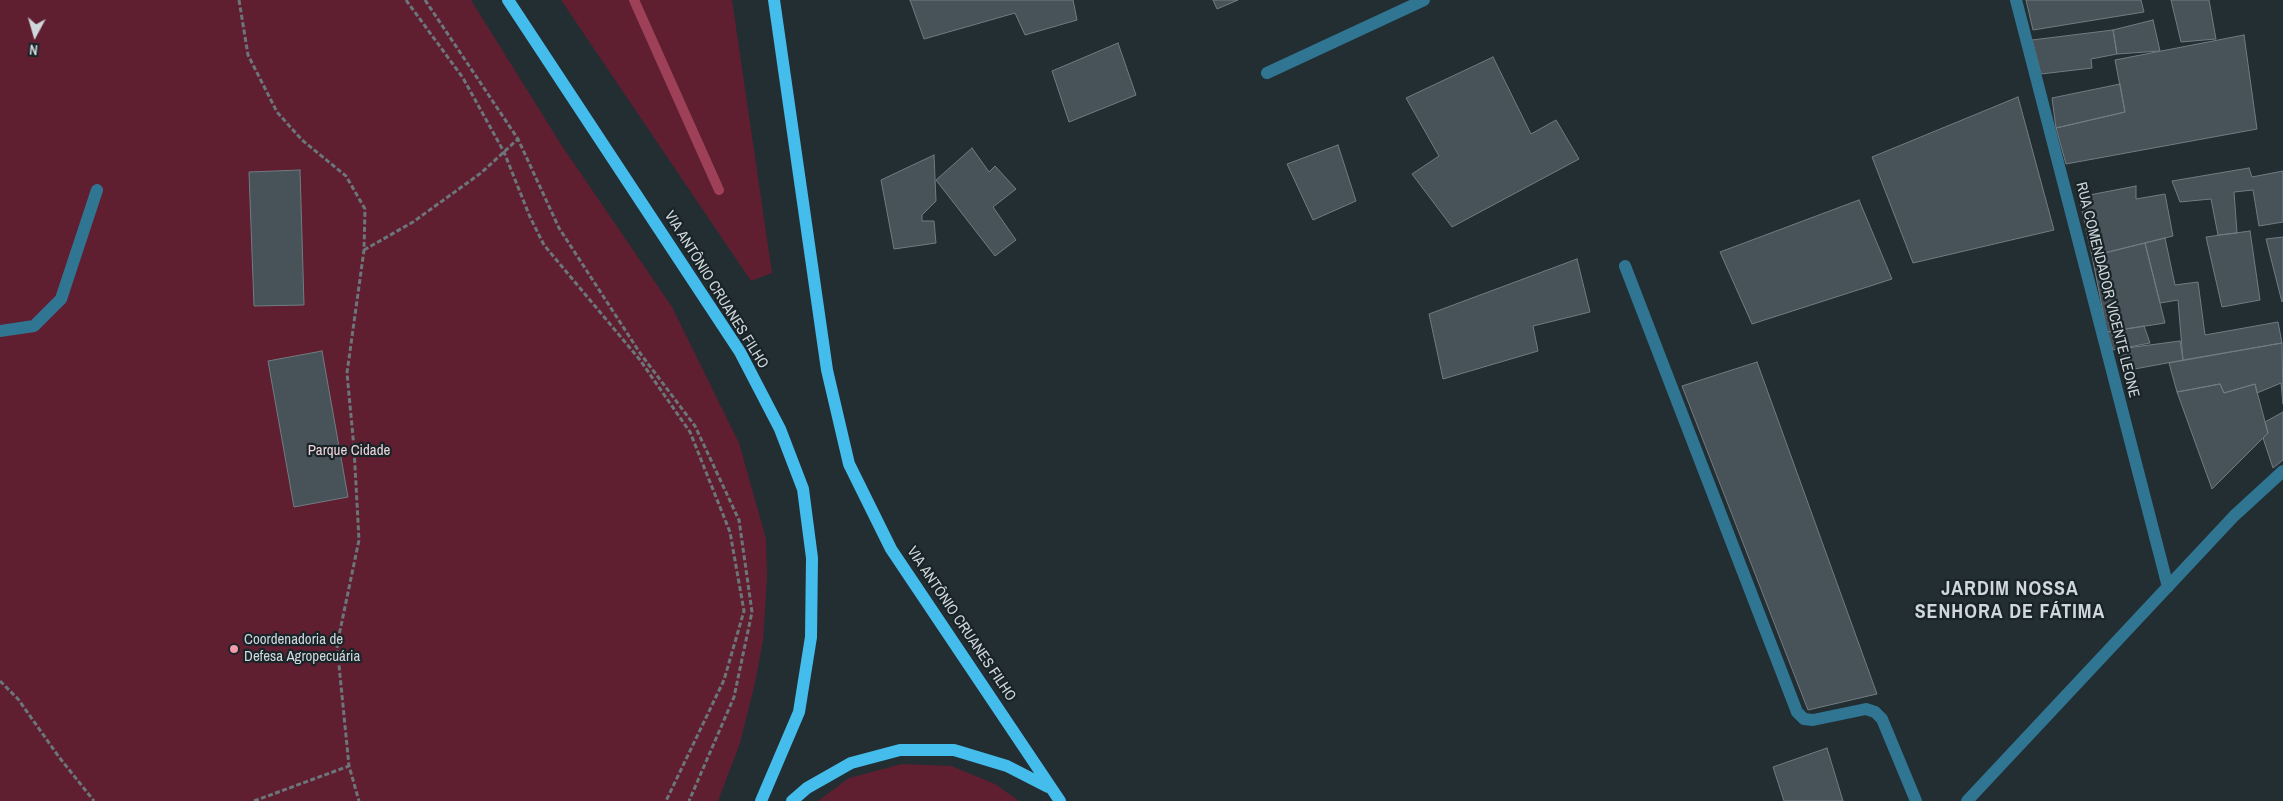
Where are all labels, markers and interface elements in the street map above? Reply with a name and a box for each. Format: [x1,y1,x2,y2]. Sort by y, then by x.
north arrow [10,10,60,60]
text: N [28,41,39,59]
street label: RUA COMENDADOR VICENTE LEONE [2071,180,2143,400]
street label: VIA ANTÔNIO CRUANES FILHO [660,208,772,372]
park label: Parque Cidade [308,442,390,460]
street label: VIA ANTÔNIO CRUANES FILHO [903,543,1019,705]
district label: JARDIM NOSSA SENHORA DE FÁTIMA [1913,578,2107,625]
place label: Coordenadoria de Defesa Agropecuária [244,631,360,666]
marker: Coordenadoria de Defesa Agropecuária [228,643,240,655]

